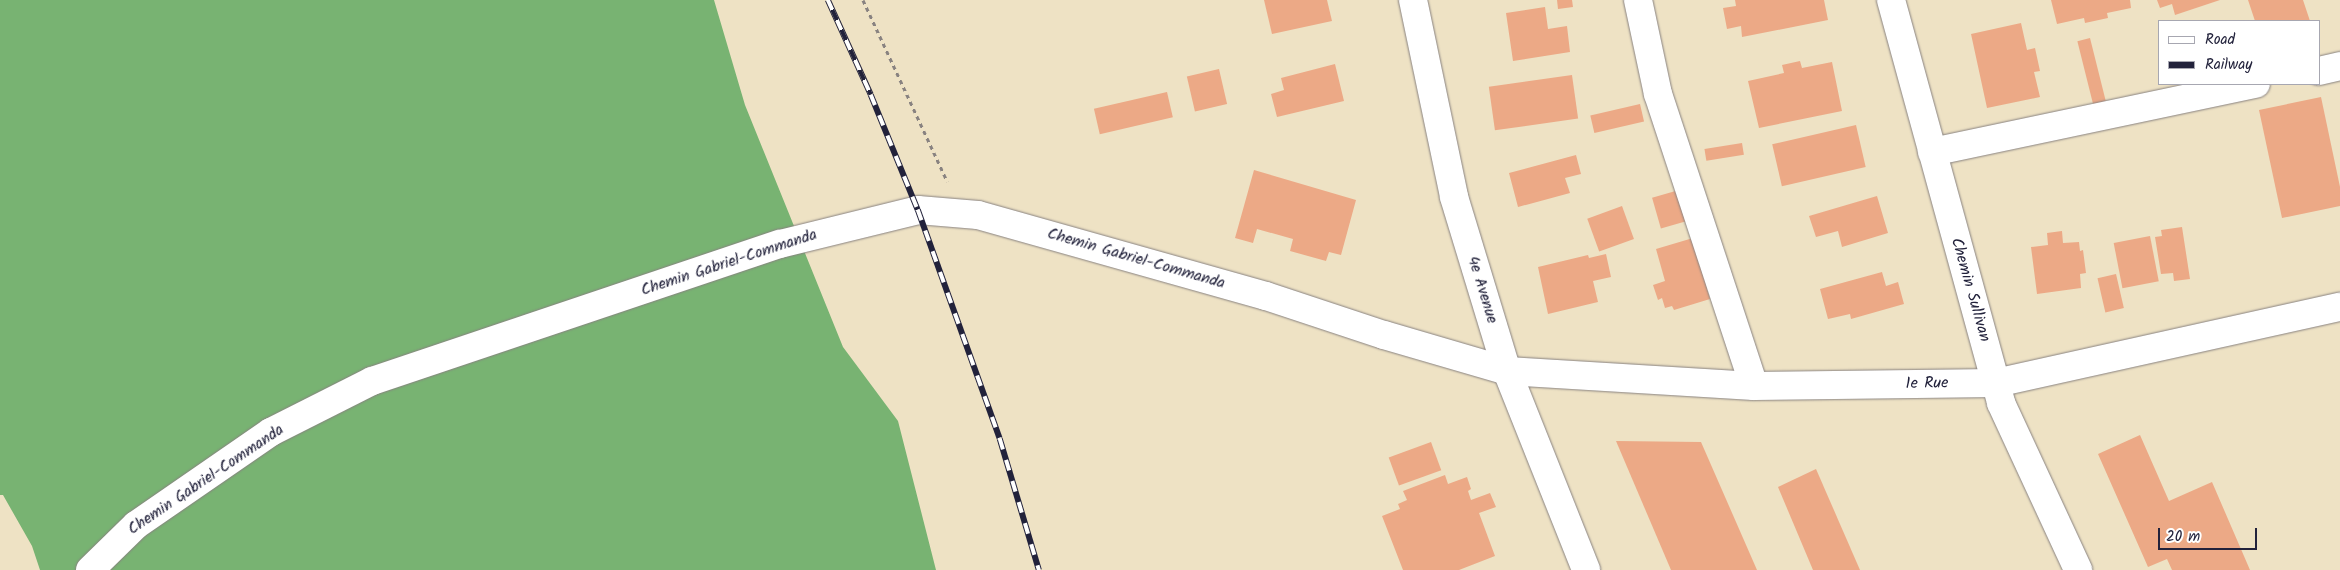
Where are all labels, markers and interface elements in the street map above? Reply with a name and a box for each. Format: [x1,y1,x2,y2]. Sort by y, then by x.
legend [2158,20,2320,85]
text: Road [2205,28,2235,52]
text: Railway [2205,53,2252,77]
street label: Chemin Gabriel-Commanda [1045,224,1227,294]
street label: Chemin Gabriel-Commanda [639,225,819,301]
street label: Chemin Sullivan [1946,236,1994,344]
street label: 4e Avenue [1463,254,1501,326]
street label: 1e Rue [1905,374,1949,394]
street label: Chemin Gabriel-Commanda [124,421,288,539]
scale bar [2160,518,2259,550]
text: 20 m [2166,525,2200,549]

